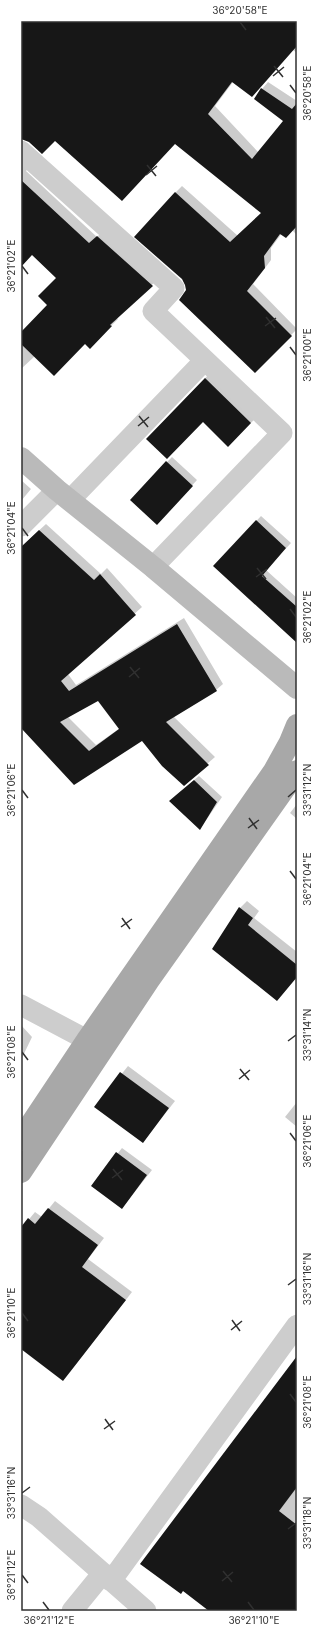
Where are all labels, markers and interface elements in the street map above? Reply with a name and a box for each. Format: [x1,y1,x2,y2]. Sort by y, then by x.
text: 36°20'58"E [212,4,268,16]
text: 36°20'58"E [301,65,313,121]
text: 36°21'02"E [5,239,17,293]
text: 36°21'00"E [301,328,313,382]
text: 36°21'04"E [5,501,17,555]
text: 36°21'02"E [301,590,313,644]
text: 36°21'06"E [5,763,17,817]
text: 33°31'12"N [301,764,313,816]
text: 36°21'04"E [301,852,313,906]
text: 33°31'14"N [301,1009,313,1061]
text: 36°21'08"E [5,1025,17,1079]
text: 36°21'06"E [301,1114,313,1168]
text: 33°31'16"N [301,1253,313,1305]
text: 36°21'10"E [5,1287,17,1339]
text: 36°21'08"E [301,1375,313,1429]
text: 33°31'16"N [5,1467,17,1519]
text: 33°31'18"N [301,1497,313,1549]
text: 36°21'12"E [5,1550,17,1600]
text: 36°21'12"E [24,1614,74,1626]
text: 36°21'10"E [228,1614,280,1626]

